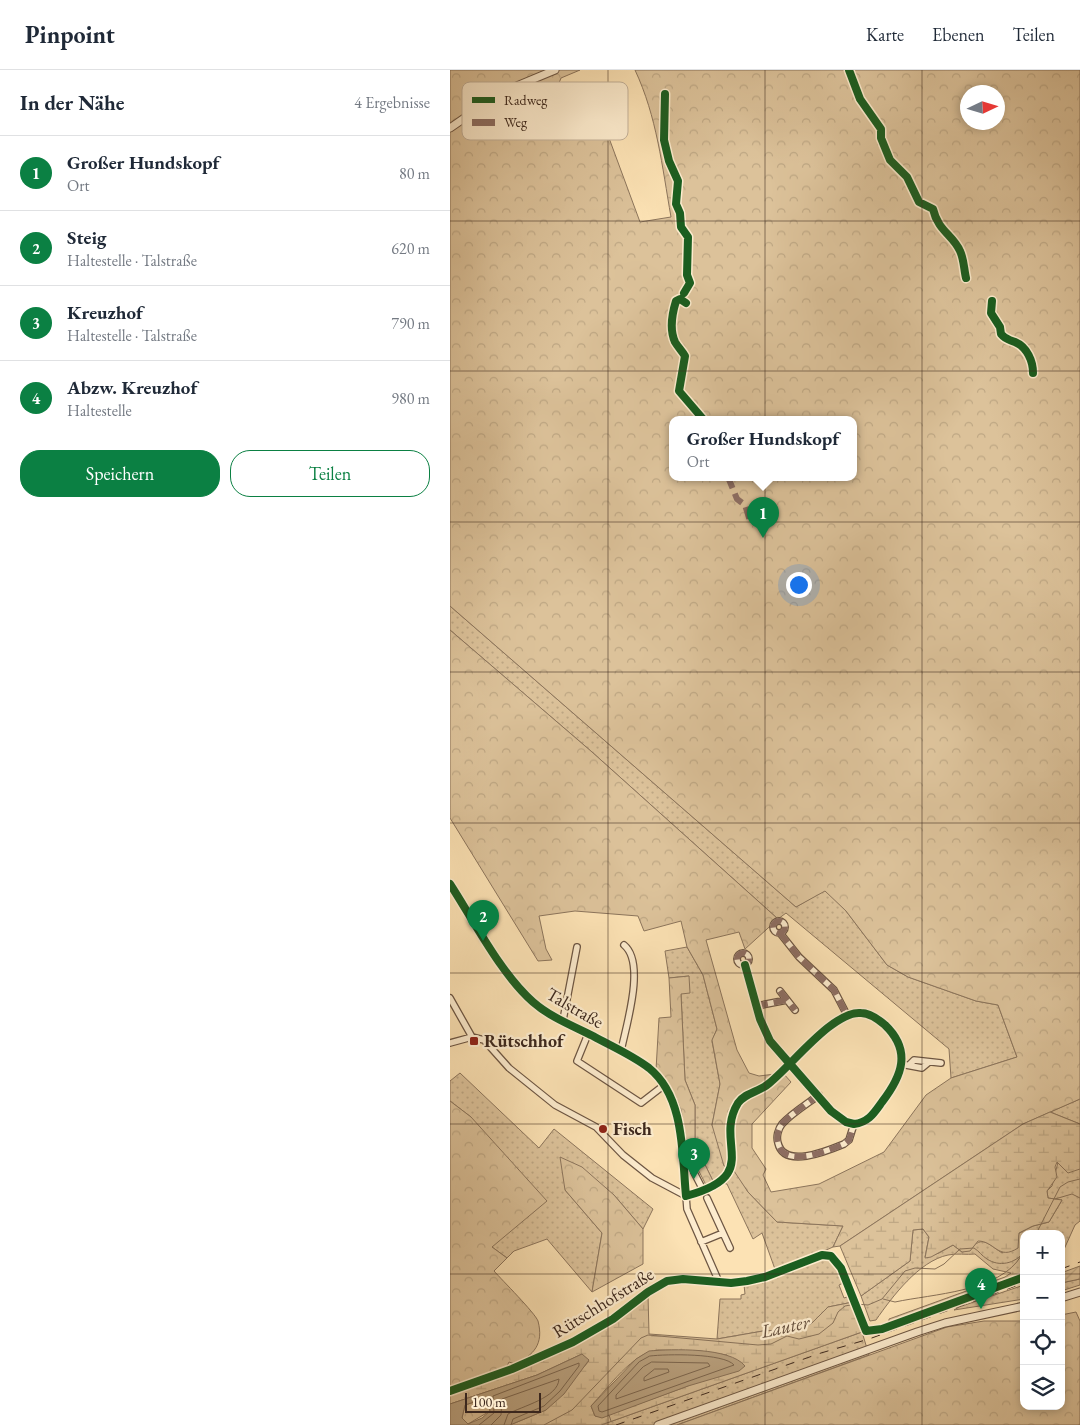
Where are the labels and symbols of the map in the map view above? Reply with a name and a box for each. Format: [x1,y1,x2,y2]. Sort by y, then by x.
legend [462,82,628,140]
north arrow [960,85,1005,130]
text: Radweg [504,91,548,109]
text: Weg [504,113,528,131]
pin: 1 [747,497,779,538]
your location [786,572,812,598]
pin: 2 [467,900,499,941]
street label: Talstraße [542,982,608,1033]
place label: Rütschhof [484,1029,566,1052]
marker: Rütschhof [468,1035,480,1047]
place label: Fisch [613,1117,652,1140]
marker: Fisch [597,1123,609,1135]
pin: 3 [678,1138,710,1179]
street label: Rütschhofstraße [548,1262,658,1343]
pin: 4 [965,1268,997,1309]
water label: Lauter [758,1309,812,1344]
scale bar [465,1390,541,1413]

